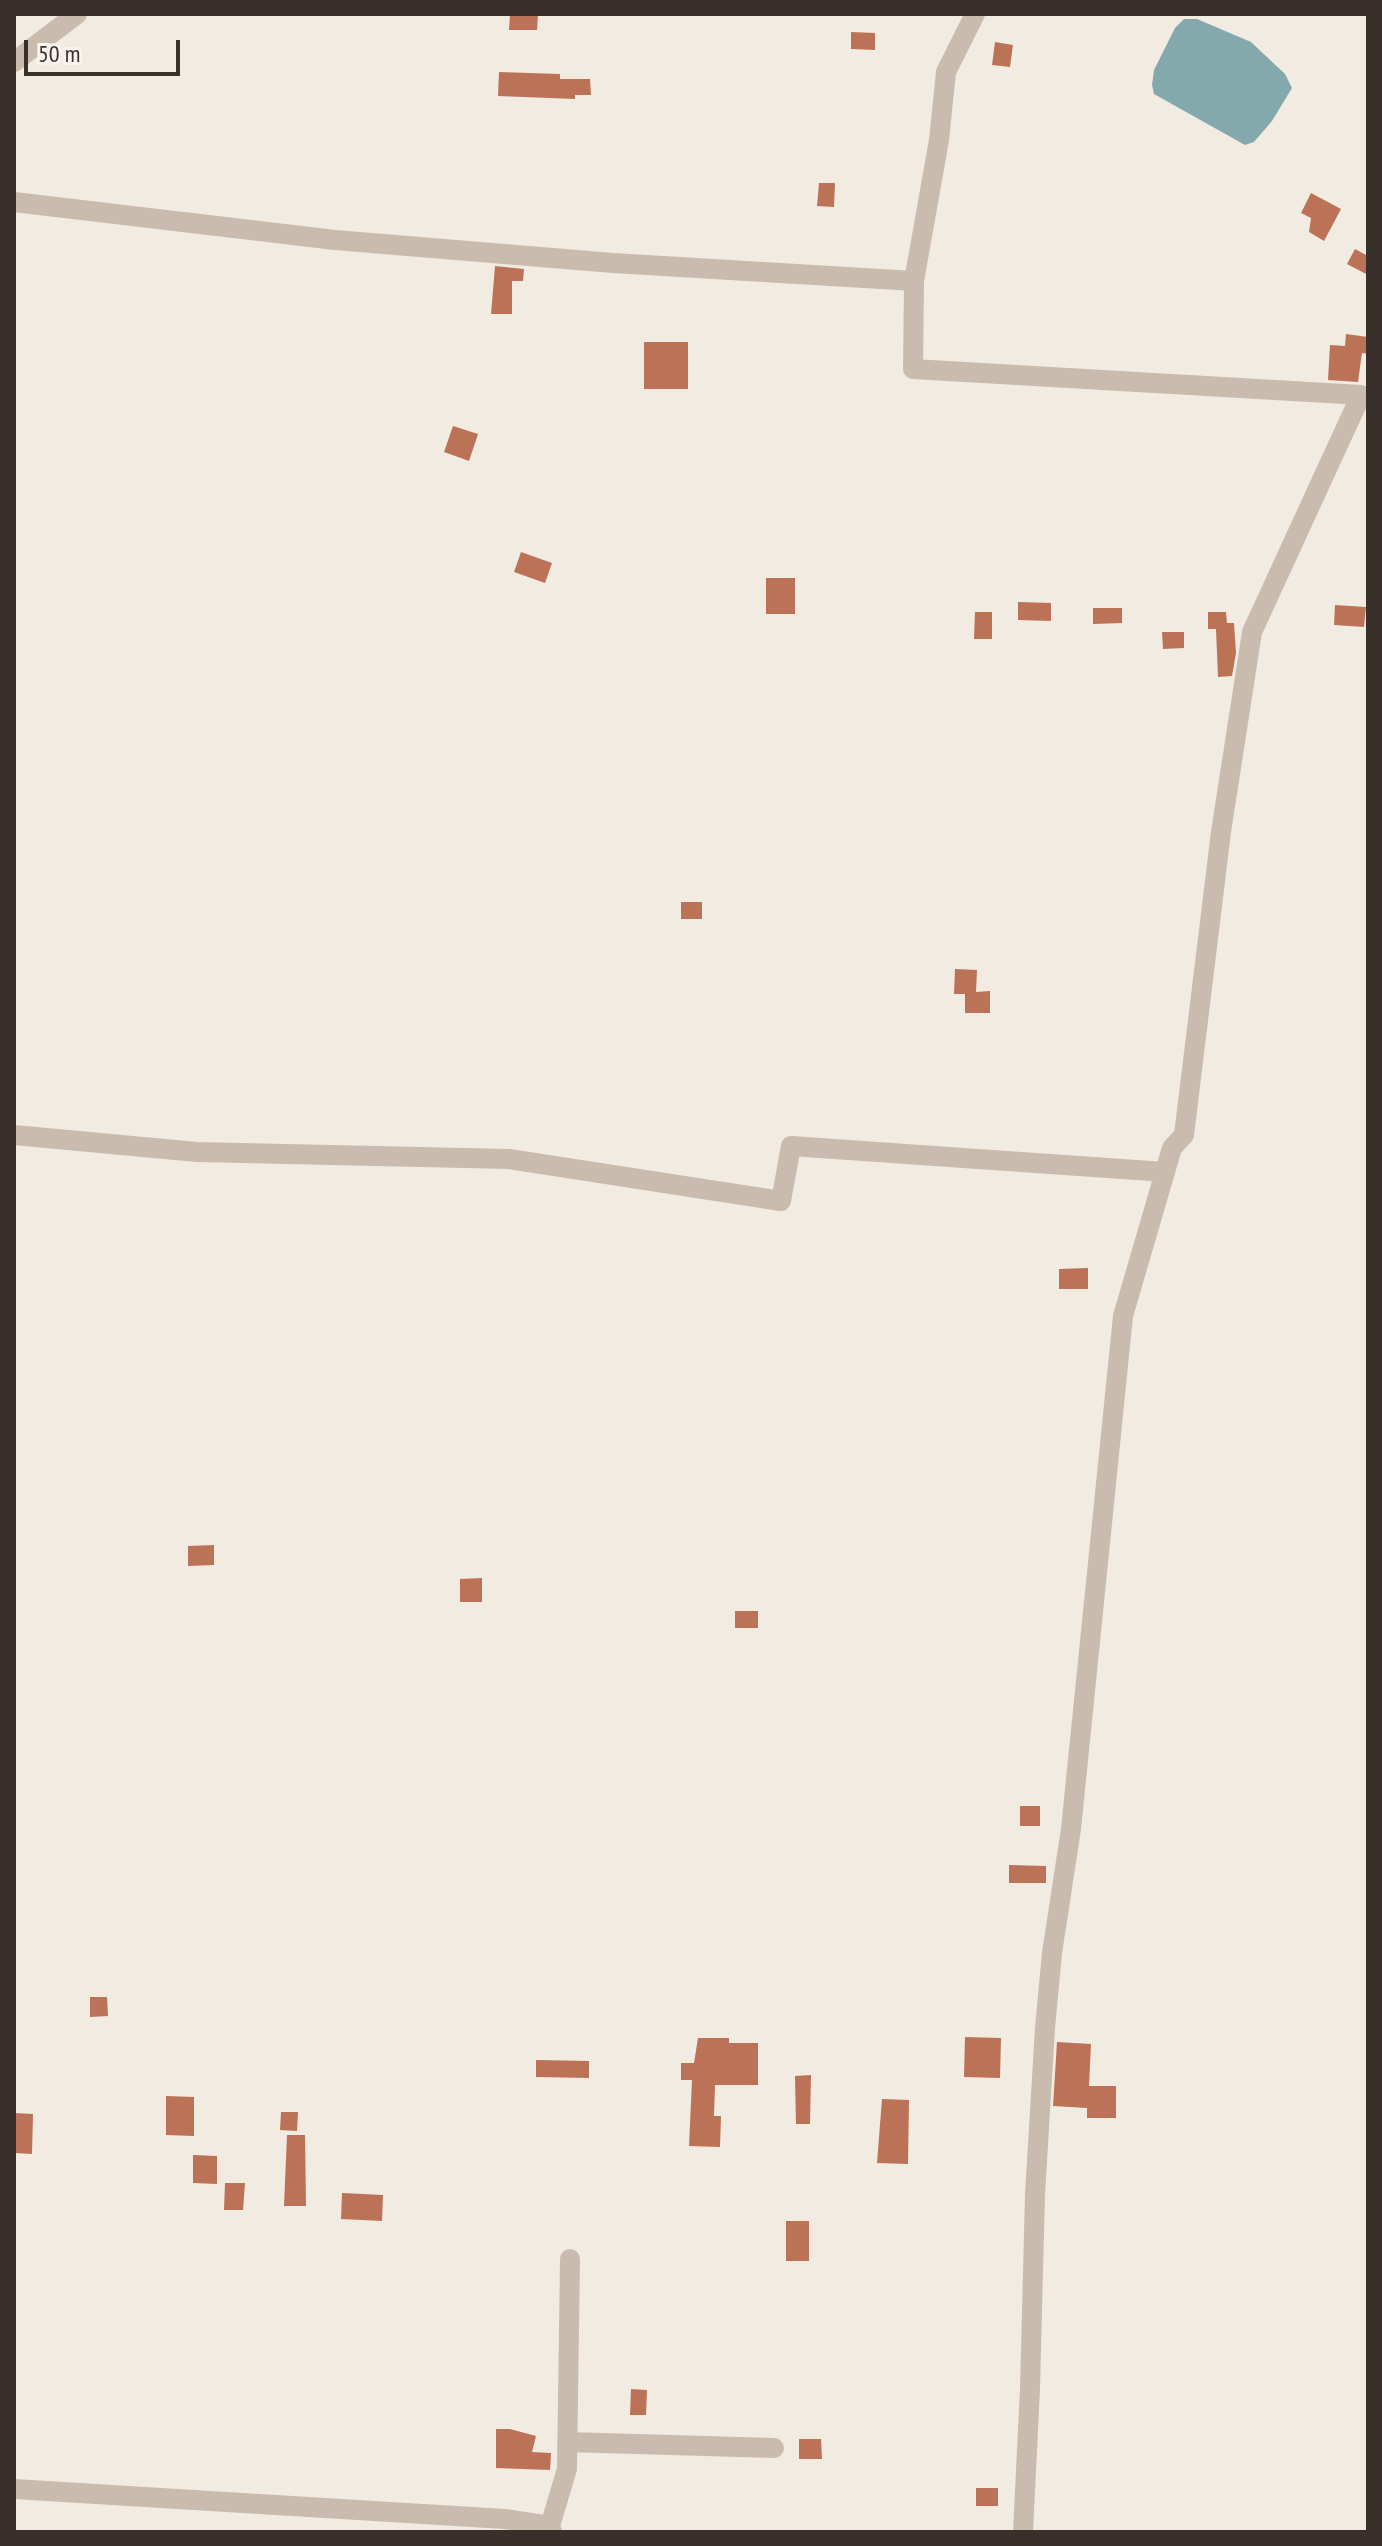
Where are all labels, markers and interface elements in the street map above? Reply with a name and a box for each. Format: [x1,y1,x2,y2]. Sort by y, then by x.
scale bar [28,24,184,74]
text: 50 m [38,38,80,69]

